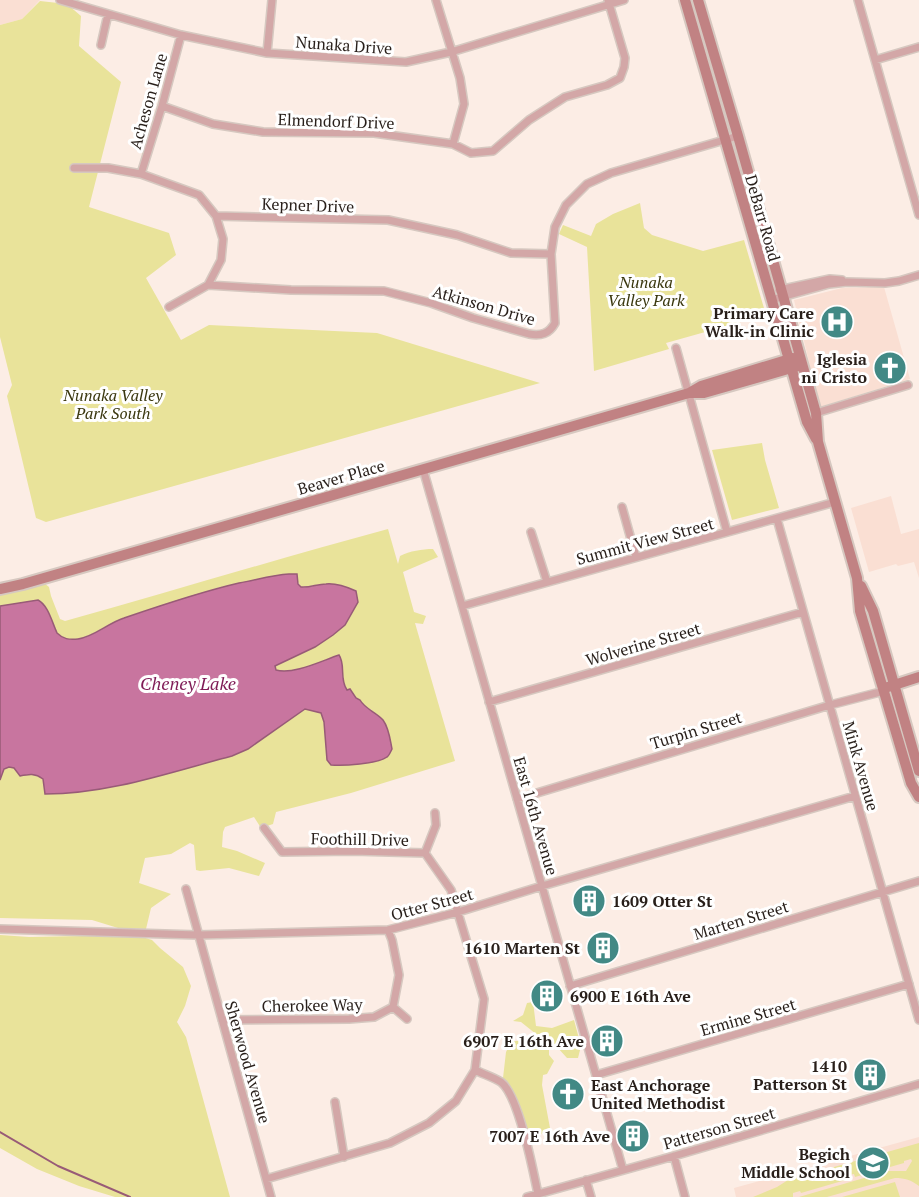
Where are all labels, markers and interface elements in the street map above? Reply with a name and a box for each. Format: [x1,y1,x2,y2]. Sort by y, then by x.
street label: Nunaka Drive [295,31,393,59]
street label: Acheson Lane [124,50,172,152]
street label: Elmendorf Drive [277,108,395,134]
street label: DeBarr Road [740,172,786,264]
street label: Kepner Drive [261,192,355,218]
park label: Nunaka Valley Park [607,271,685,311]
street label: Atkinson Drive [430,280,538,330]
place label: Primary Care Walk-in Clinic [705,302,814,342]
hospital icon: Primary Care Walk-in Clinic [819,304,855,340]
place label: Iglesia ni Cristo [801,348,867,388]
church icon: Iglesia ni Cristo [872,350,908,386]
park label: Nunaka Valley Park South [62,384,163,424]
street label: Beaver Place [295,454,387,500]
street label: Summit View Street [574,512,716,570]
street label: Wolverine Street [583,617,703,671]
water label: Cheney Lake [140,671,236,695]
street label: Turpin Street [647,706,745,754]
street label: Mink Avenue [838,719,884,813]
street label: East 16th Avenue [509,754,563,878]
street label: Foothill Drive [311,827,409,851]
street label: Otter Street [388,882,476,926]
building icon: 1609 Otter St [571,883,607,919]
place label: 1609 Otter St [612,890,713,912]
street label: Marten Street [691,895,791,945]
building icon: 1610 Marten St [585,930,621,966]
place label: 1610 Marten St [464,937,581,959]
building icon: 6900 E 16th Ave [529,978,565,1014]
place label: 6900 E 16th Ave [570,985,691,1007]
street label: Cherokee Way [261,993,364,1017]
street label: Ermine Street [698,993,798,1041]
street label: Sherwood Avenue [220,998,276,1126]
building icon: 6907 E 16th Ave [589,1023,625,1059]
place label: 6907 E 16th Ave [463,1030,584,1052]
place label: 1410 Patterson St [753,1055,848,1095]
building icon: 1410 Patterson St [852,1057,888,1093]
place label: East Anchorage United Methodist [591,1074,726,1114]
church icon: East Anchorage United Methodist [550,1076,586,1112]
street label: Patterson Street [660,1101,778,1154]
building icon: 7007 E 16th Ave [615,1118,651,1154]
place label: 7007 E 16th Ave [489,1125,610,1147]
place label: Begich Middle School [741,1143,851,1183]
school or university icon: Begich Middle School [855,1145,891,1181]

